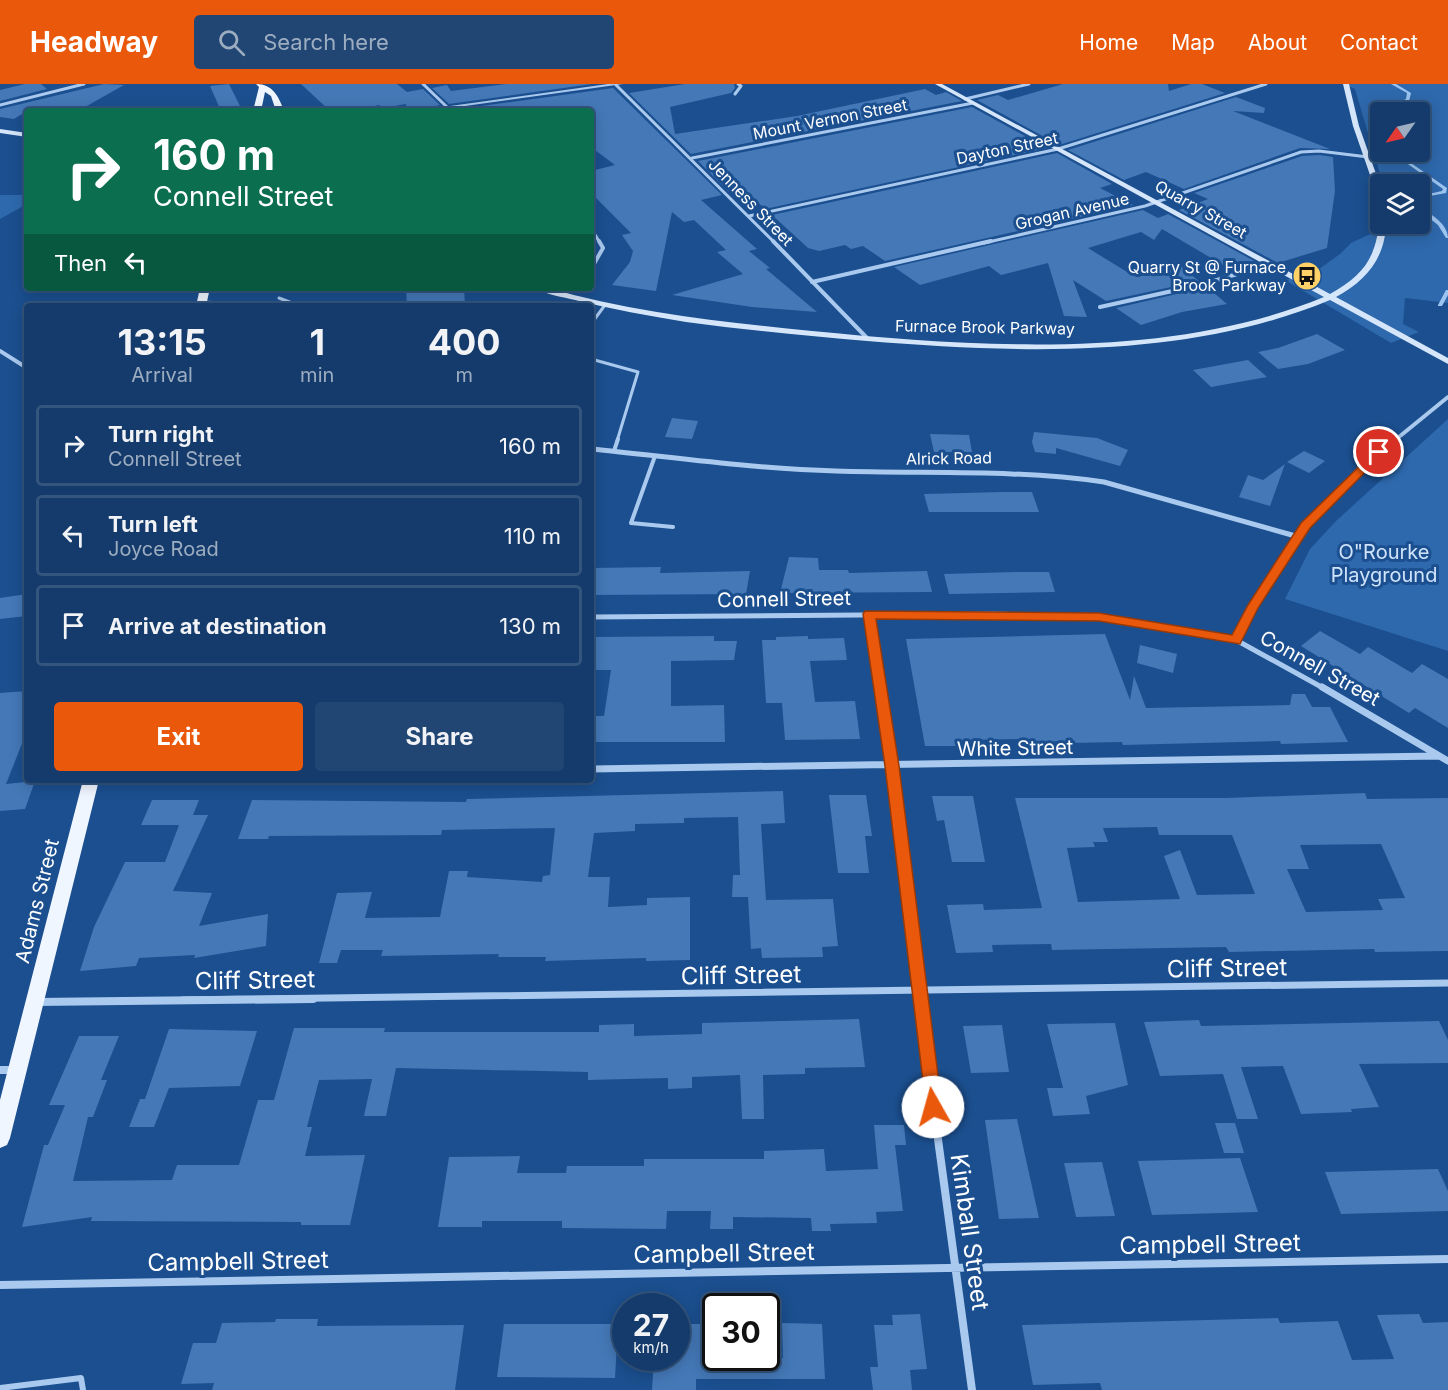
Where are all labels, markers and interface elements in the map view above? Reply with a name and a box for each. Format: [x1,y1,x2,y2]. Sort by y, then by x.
search box [194,15,614,69]
text: Headway [30,25,158,59]
icon: search [215,26,248,59]
text: Search here [263,29,389,55]
text: Home [1079,30,1138,55]
text: Map [1171,30,1215,55]
text: About [1248,30,1307,55]
text: Contact [1340,30,1418,55]
street label: Mount Vernon Street [751,94,909,144]
north arrow [1370,102,1430,162]
map controls [1370,102,1430,234]
street label: Dayton Street [954,127,1060,169]
text: 160 m [153,129,275,180]
icon: right [54,132,132,210]
street label: Jenness Street [704,154,798,250]
button: layers [1370,174,1430,234]
street label: Quarry Street [1152,176,1250,242]
text: Connell Street [153,180,333,213]
street label: Grogan Avenue [1013,188,1131,234]
icon: left [119,246,152,279]
text: Then [54,250,107,276]
place label: Quarry St @ Furnace Brook Parkway [1128,257,1286,295]
bus stop icon: Quarry St @ Furnace Brook Parkway [1291,260,1323,292]
street label: Furnace Brook Parkway [895,315,1075,339]
text: 13:15 [117,320,207,364]
text: 1 [309,320,325,364]
text: 400 [428,320,501,364]
text: Arrival [131,363,193,387]
text: min [300,363,334,387]
text: m [455,363,473,387]
text: Turn right [108,421,214,447]
pin [1353,426,1404,477]
icon: right [57,429,90,462]
text: 160 m [499,433,561,459]
icon: arrive [1362,435,1395,468]
text: Connell Street [108,447,242,471]
street label: Alrick Road [906,447,992,469]
text: Turn left [108,511,198,537]
icon: left [57,519,90,552]
text: 110 m [504,523,561,549]
text: Joyce Road [108,537,219,561]
park label: O"Rourke Playground [1331,540,1437,587]
street label: Connell Street [717,586,851,612]
icon: arrive [57,609,90,642]
text: Arrive at destination [108,613,327,639]
text: 130 m [499,613,561,639]
street label: Connell Street [1256,625,1385,711]
button: Exit [54,702,303,771]
button: Share [315,702,564,771]
street label: White Street [957,735,1074,761]
street label: Adams Street [10,836,64,966]
street label: Cliff Street [1167,952,1288,984]
street label: Cliff Street [681,959,802,991]
street label: Cliff Street [195,964,316,996]
position arrow [901,1075,965,1139]
street label: Kimball Street [945,1152,995,1312]
street label: Campbell Street [1119,1228,1301,1260]
street label: Campbell Street [633,1237,815,1269]
street label: Campbell Street [147,1245,329,1277]
speed limit sign: 30 [702,1293,780,1371]
text: 27 [633,1307,669,1343]
text: km/h [633,1338,669,1357]

